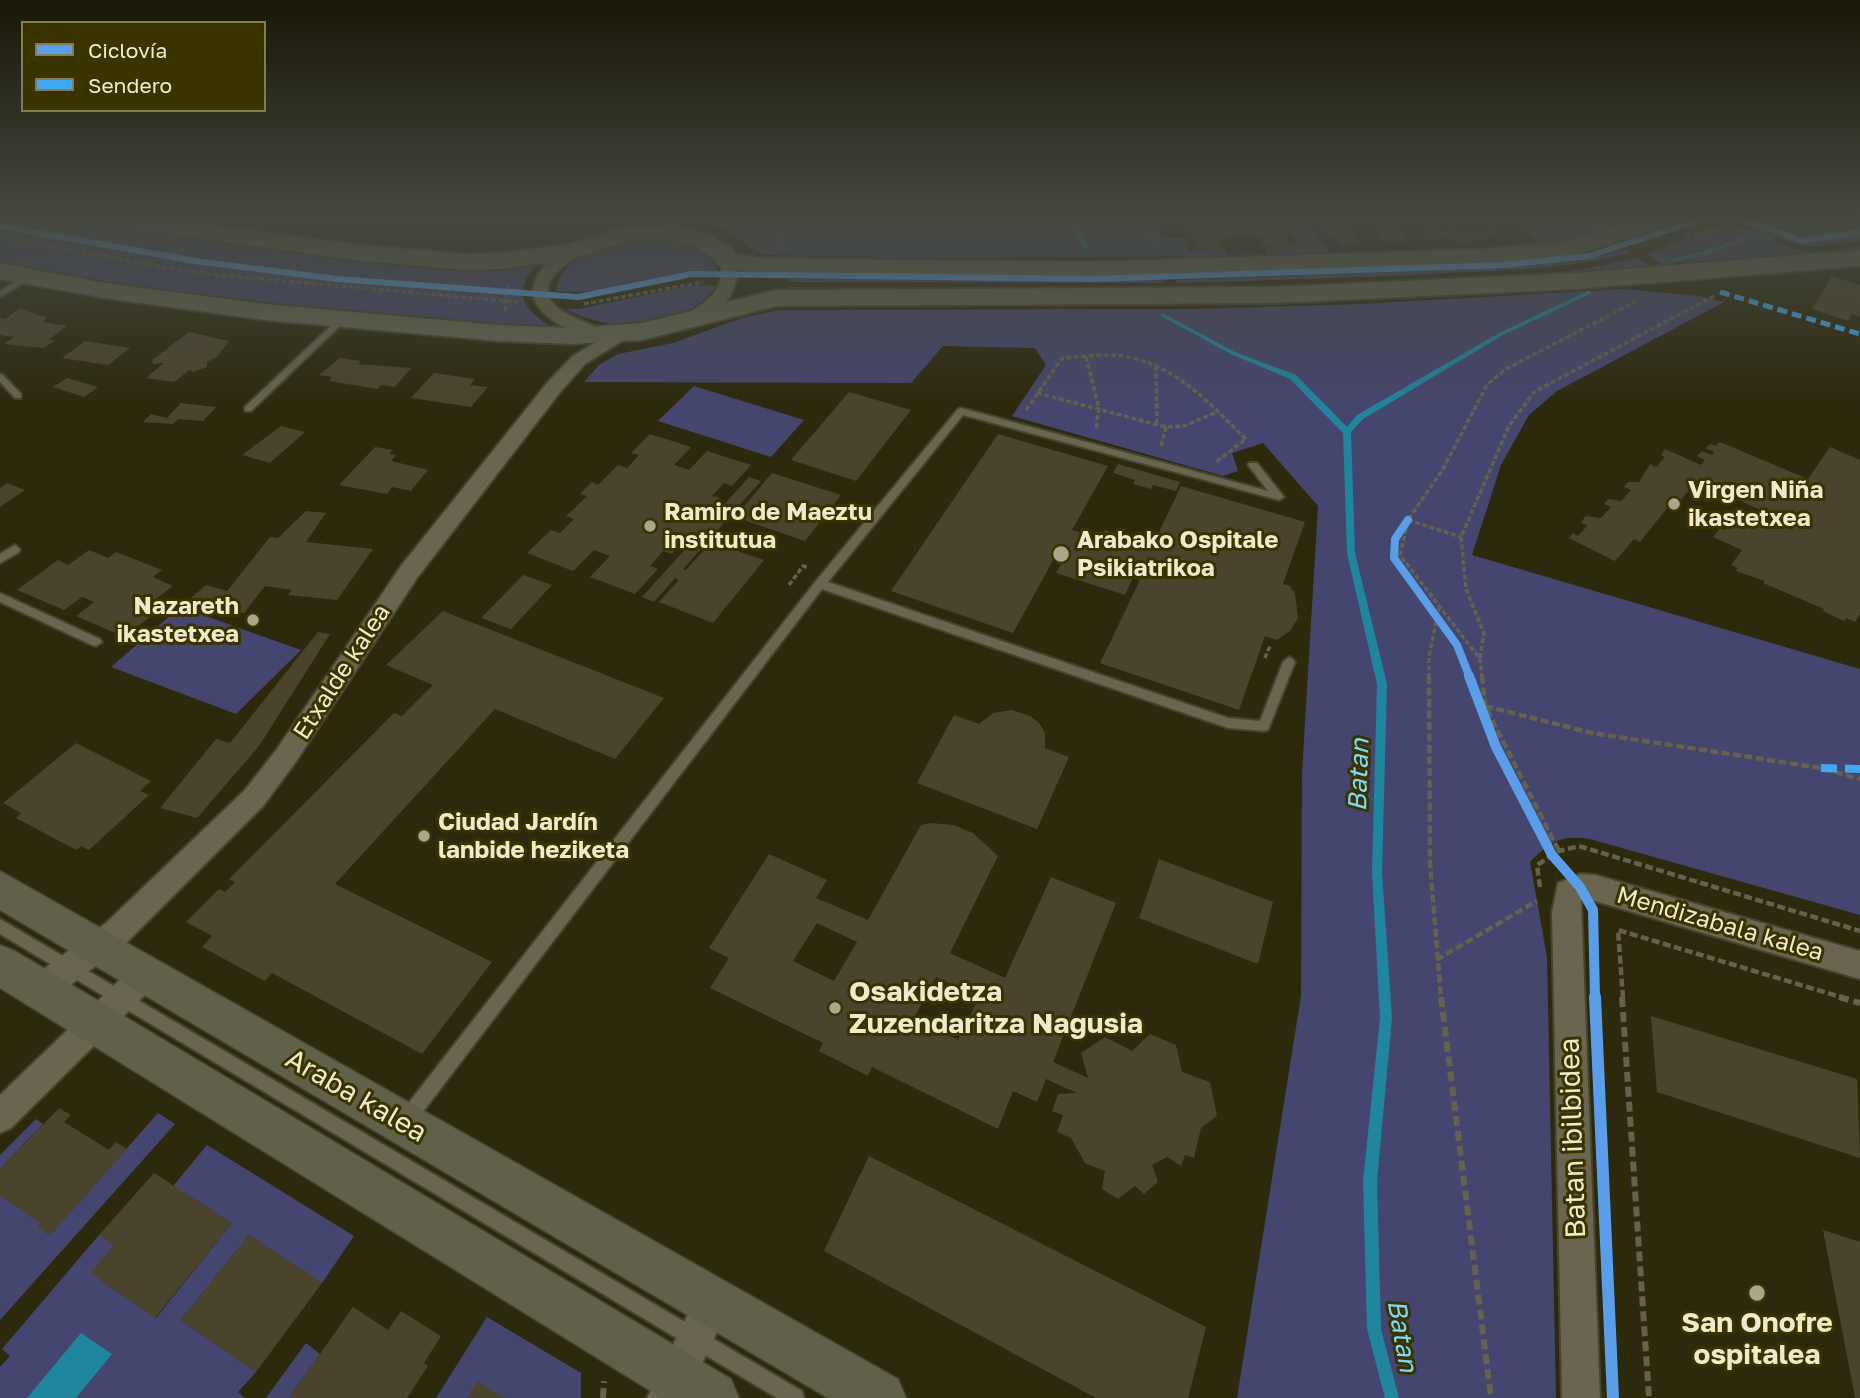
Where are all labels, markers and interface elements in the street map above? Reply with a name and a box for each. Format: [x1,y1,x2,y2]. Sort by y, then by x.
legend [21,21,266,112]
text: Ciclovía [88,37,167,63]
text: Sendero [88,72,172,98]
place label: Virgen Niña ikastetxea [1688,476,1823,532]
marker: Virgen Niña ikastetxea [1666,496,1682,512]
place label: Ramiro de Maeztu institutua [664,498,872,554]
marker: Ramiro de Maeztu institutua [642,518,658,534]
place label: Arabako Ospitale Psikiatrikoa [1077,526,1278,582]
marker: Arabako Ospitale Psikiatrikoa [1051,544,1071,564]
place label: Nazareth ikastetxea [116,592,239,648]
street label: Etxalde kalea [288,599,396,745]
marker: Nazareth ikastetxea [245,612,261,628]
water label: Batan [1342,738,1376,812]
place label: Ciudad Jardín lanbide heziketa [438,808,629,864]
marker: Ciudad Jardín lanbide heziketa [416,828,432,844]
street label: Mendizabala kalea [1613,881,1827,967]
place label: Osakidetza Zuzendaritza Nagusia [849,975,1143,1041]
marker: Osakidetza Zuzendaritza Nagusia [827,1000,843,1016]
street label: Batan ibilbidea [1553,1037,1593,1239]
street label: Araba kalea [279,1042,433,1150]
marker: San Onofre ospitalea [1747,1283,1767,1303]
water label: Batan [1380,1297,1424,1375]
place label: San Onofre ospitalea [1681,1306,1833,1372]

